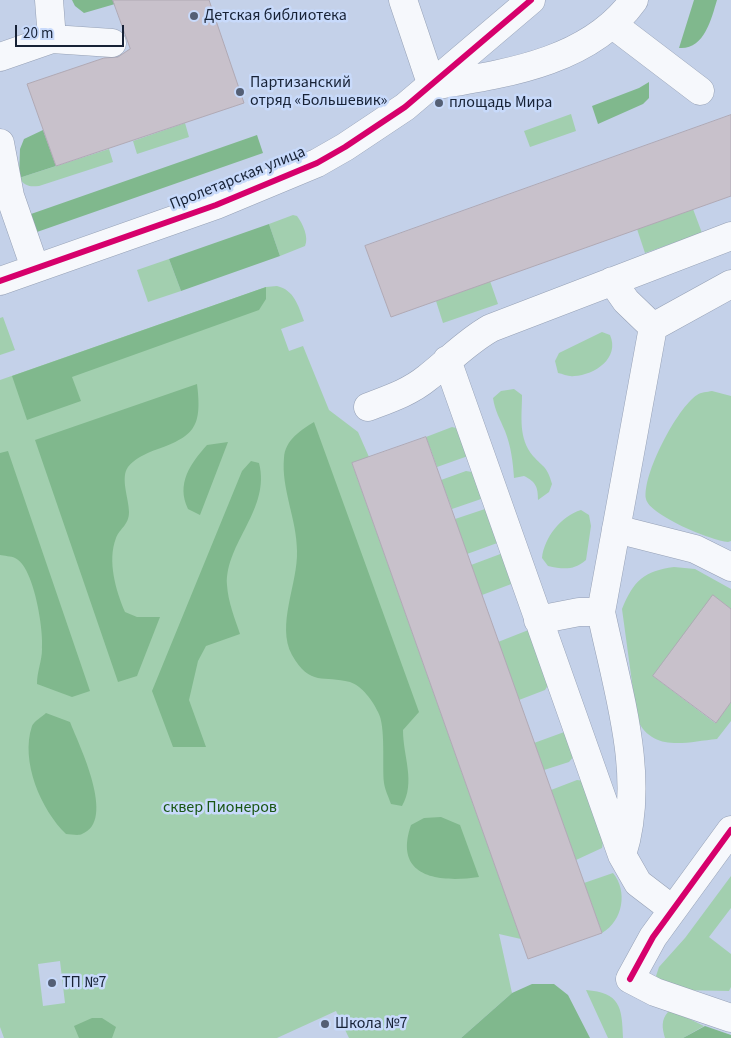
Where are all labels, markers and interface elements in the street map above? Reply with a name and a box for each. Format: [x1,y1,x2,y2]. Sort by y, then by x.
place label: Детская библиотека [204,6,347,26]
marker: Детская библиотека [188,10,200,22]
scale bar [18,15,126,47]
text: 20 m [23,23,53,44]
place label: Партизанский отряд «Большевик» [250,73,387,111]
marker: Партизанский отряд «Большевик» [234,86,246,98]
place label: площадь Мира [449,93,552,113]
marker: площадь Мира [433,97,445,109]
street label: Пролетарская улица [167,143,309,215]
park label: сквер Пионеров [163,798,277,818]
place label: ТП №7 [62,973,106,993]
marker: ТП №7 [46,977,58,989]
place label: Школа №7 [335,1014,407,1034]
marker: Школа №7 [319,1018,331,1030]

